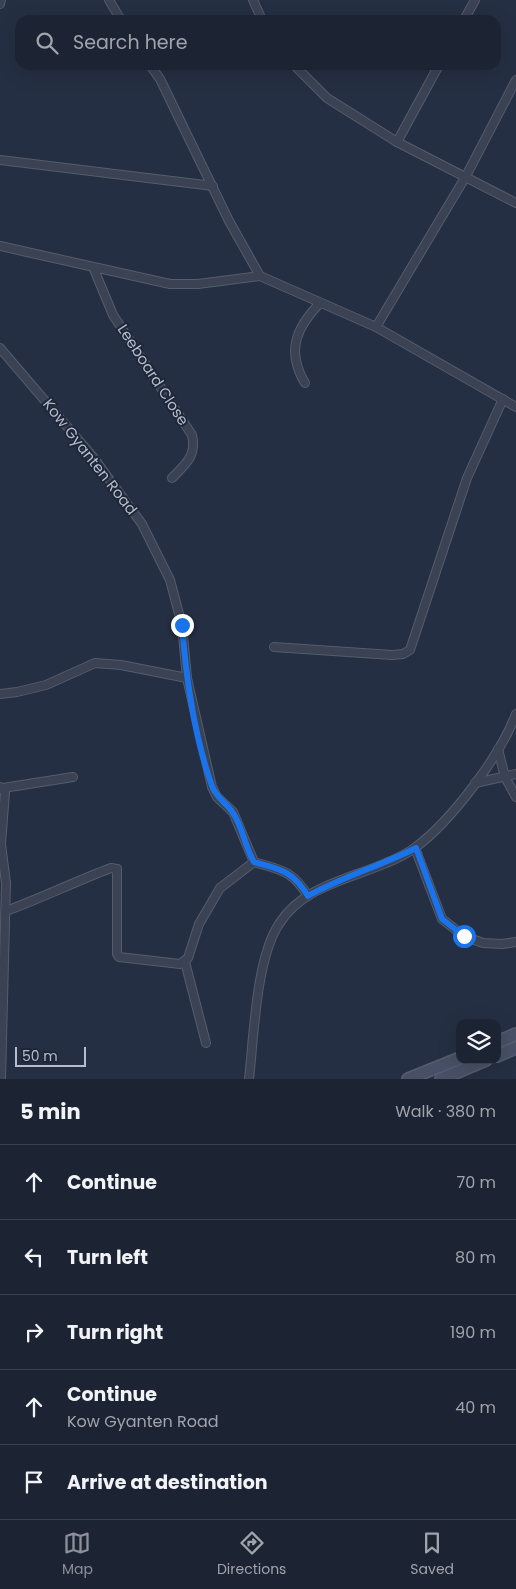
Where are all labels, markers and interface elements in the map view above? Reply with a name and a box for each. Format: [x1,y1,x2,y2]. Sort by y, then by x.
search box [15,15,501,70]
icon: search [33,29,61,57]
text: Search here [73,29,187,56]
street label: Leeboard Close [113,320,194,429]
street label: Kow Gyanten Road [38,394,142,519]
route end [171,614,194,637]
route start [453,925,476,948]
map controls [456,1019,501,1064]
button: layers [456,1019,501,1064]
scale bar [15,1044,86,1067]
text: 50 m [22,1046,58,1066]
text: 5 min [20,1097,81,1126]
text: Walk · 380 m [395,1100,496,1123]
icon: ahead [20,1168,48,1196]
text: Continue [67,1169,157,1196]
text: 70 m [456,1171,496,1194]
icon: left [20,1243,48,1271]
text: Turn left [67,1244,148,1271]
text: 80 m [455,1246,496,1269]
icon: right [20,1318,48,1346]
text: Turn right [67,1319,163,1346]
text: 190 m [450,1321,496,1344]
text: Continue [67,1381,157,1408]
icon: ahead [20,1393,48,1421]
text: 40 m [455,1396,496,1419]
text: Kow Gyanten Road [67,1410,219,1433]
icon: arrive [20,1468,48,1496]
text: Arrive at destination [67,1469,268,1496]
tab: Map [62,1529,93,1580]
tab: Directions [217,1529,286,1580]
tab: Saved [410,1529,454,1580]

